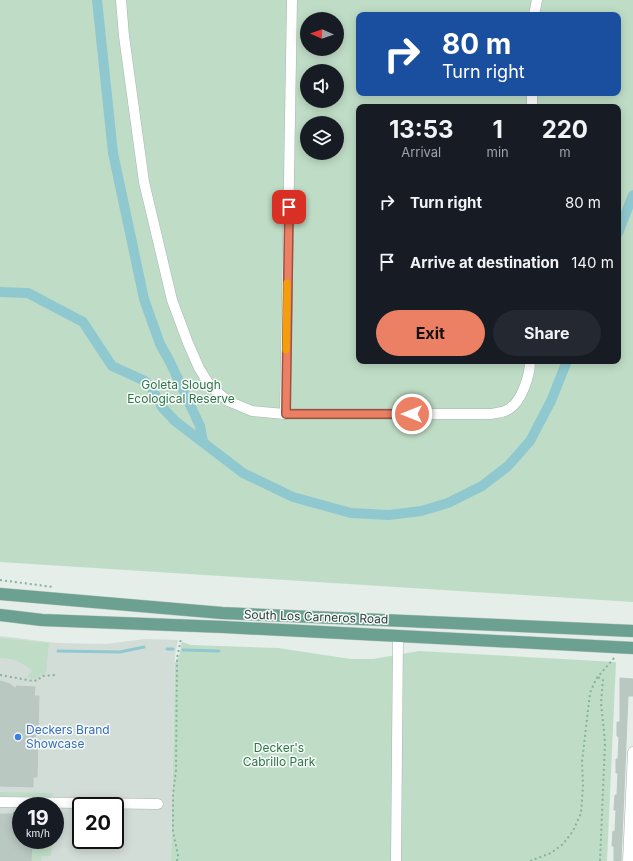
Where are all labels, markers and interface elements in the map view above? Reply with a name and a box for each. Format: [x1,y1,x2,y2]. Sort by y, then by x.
north arrow [300,12,344,56]
map controls [300,12,344,160]
text: 80 m [442,27,511,61]
icon: right [376,28,428,80]
text: Turn right [442,61,525,82]
button: sound [300,64,344,108]
text: 13:53 [389,115,454,144]
text: 1 [492,115,503,144]
text: 220 [542,115,588,144]
button: layers [300,116,344,160]
text: Arrival [401,144,441,160]
text: min [487,144,509,160]
text: m [559,144,571,160]
pin [272,190,306,224]
icon: right [376,191,398,213]
text: Turn right [410,193,482,212]
text: 80 m [565,193,601,212]
icon: arrive [278,196,300,218]
icon: arrive [376,251,398,273]
text: Arrive at destination [410,253,559,272]
text: 140 m [571,253,614,272]
button: Exit [376,310,485,356]
button: Share [493,310,601,356]
park label: Goleta Slough Ecological Reserve [127,377,235,406]
position arrow [391,393,433,435]
street label: South Los Carneros Road [244,606,389,627]
place label: Deckers Brand Showcase [26,722,110,751]
marker: Deckers Brand Showcase [13,732,23,742]
park label: Decker's Cabrillo Park [243,740,316,769]
speed limit sign: 20 [72,797,124,849]
text: 19 [27,806,49,830]
text: km/h [26,827,50,839]

